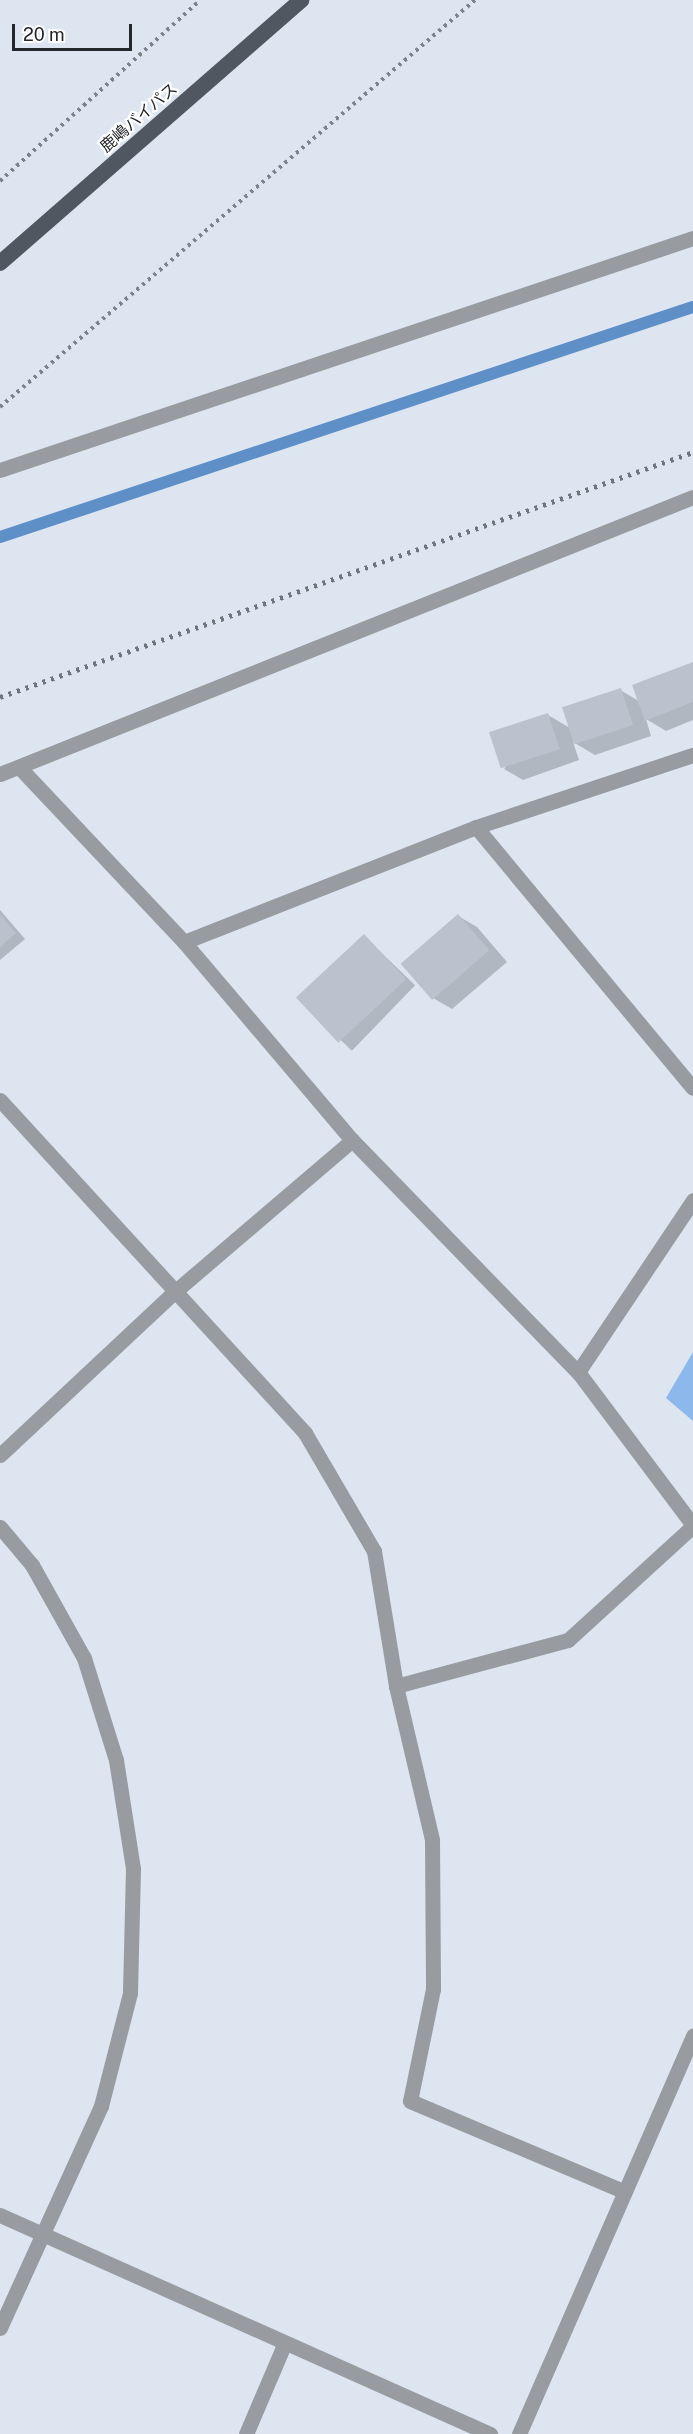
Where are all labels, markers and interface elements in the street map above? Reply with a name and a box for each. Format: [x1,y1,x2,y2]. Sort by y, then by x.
scale bar [15,12,135,50]
text: 20 m [23,24,65,45]
street label: 鹿嶋バイパス [96,79,182,157]

